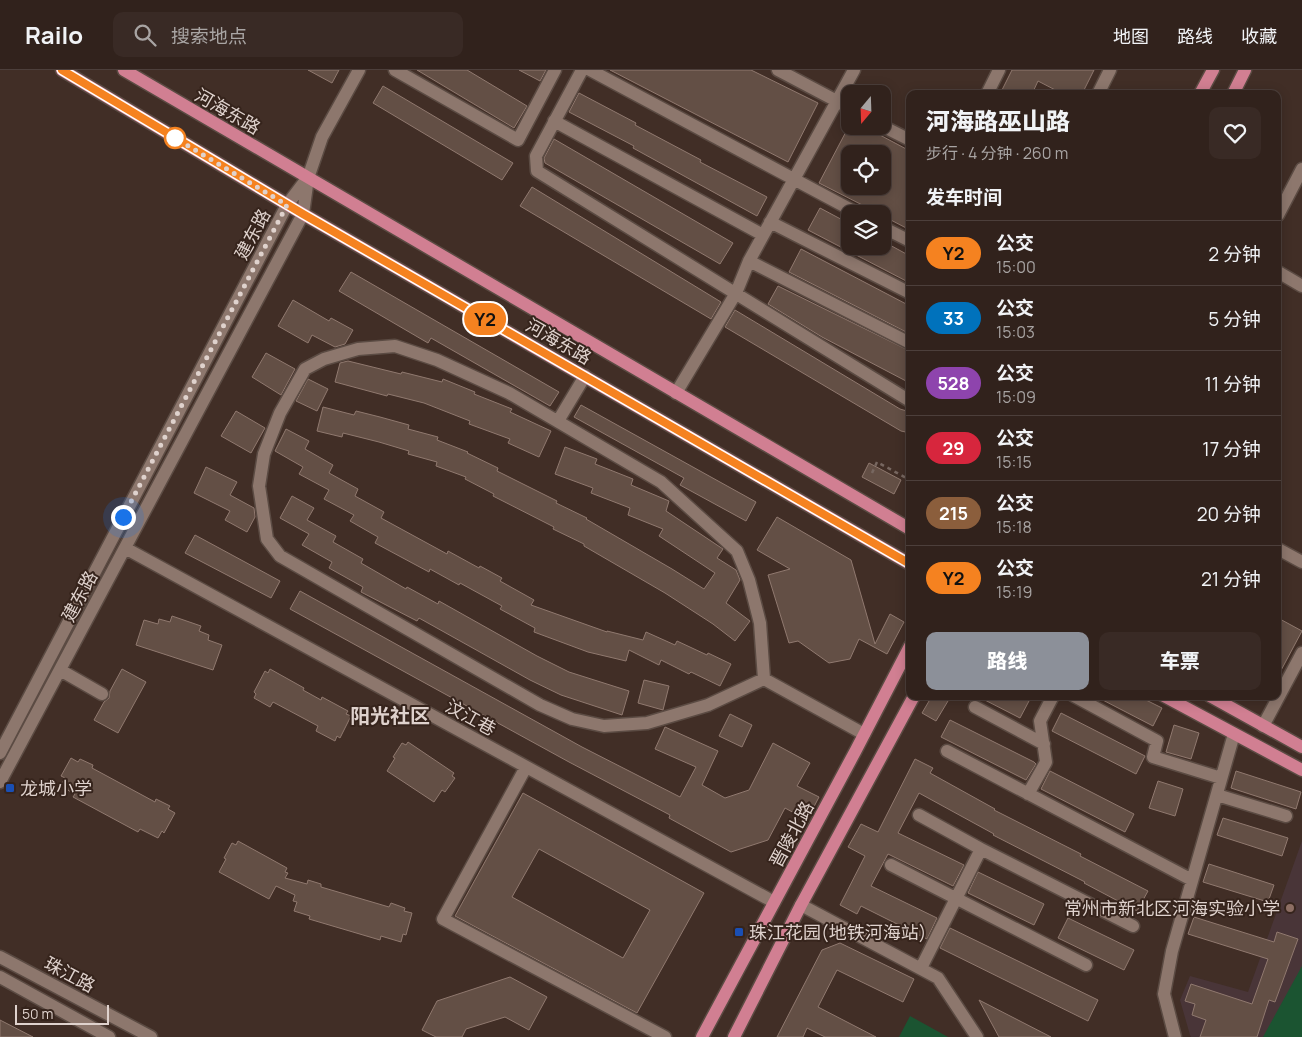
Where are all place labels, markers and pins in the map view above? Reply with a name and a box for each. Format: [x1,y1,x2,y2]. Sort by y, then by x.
unlabelled marker [164,127,186,149]
place label: 龙城小学 [20,776,92,800]
marker: 龙城小学 [4,782,16,794]
place label: 常州市新北区河海实验小学 [1064,896,1280,920]
marker: 常州市新北区河海实验小学 [1284,902,1296,914]
place label: 珠江花园(地铁河海站) [749,920,926,944]
marker: 珠江花园(地铁河海站) [733,926,745,938]

